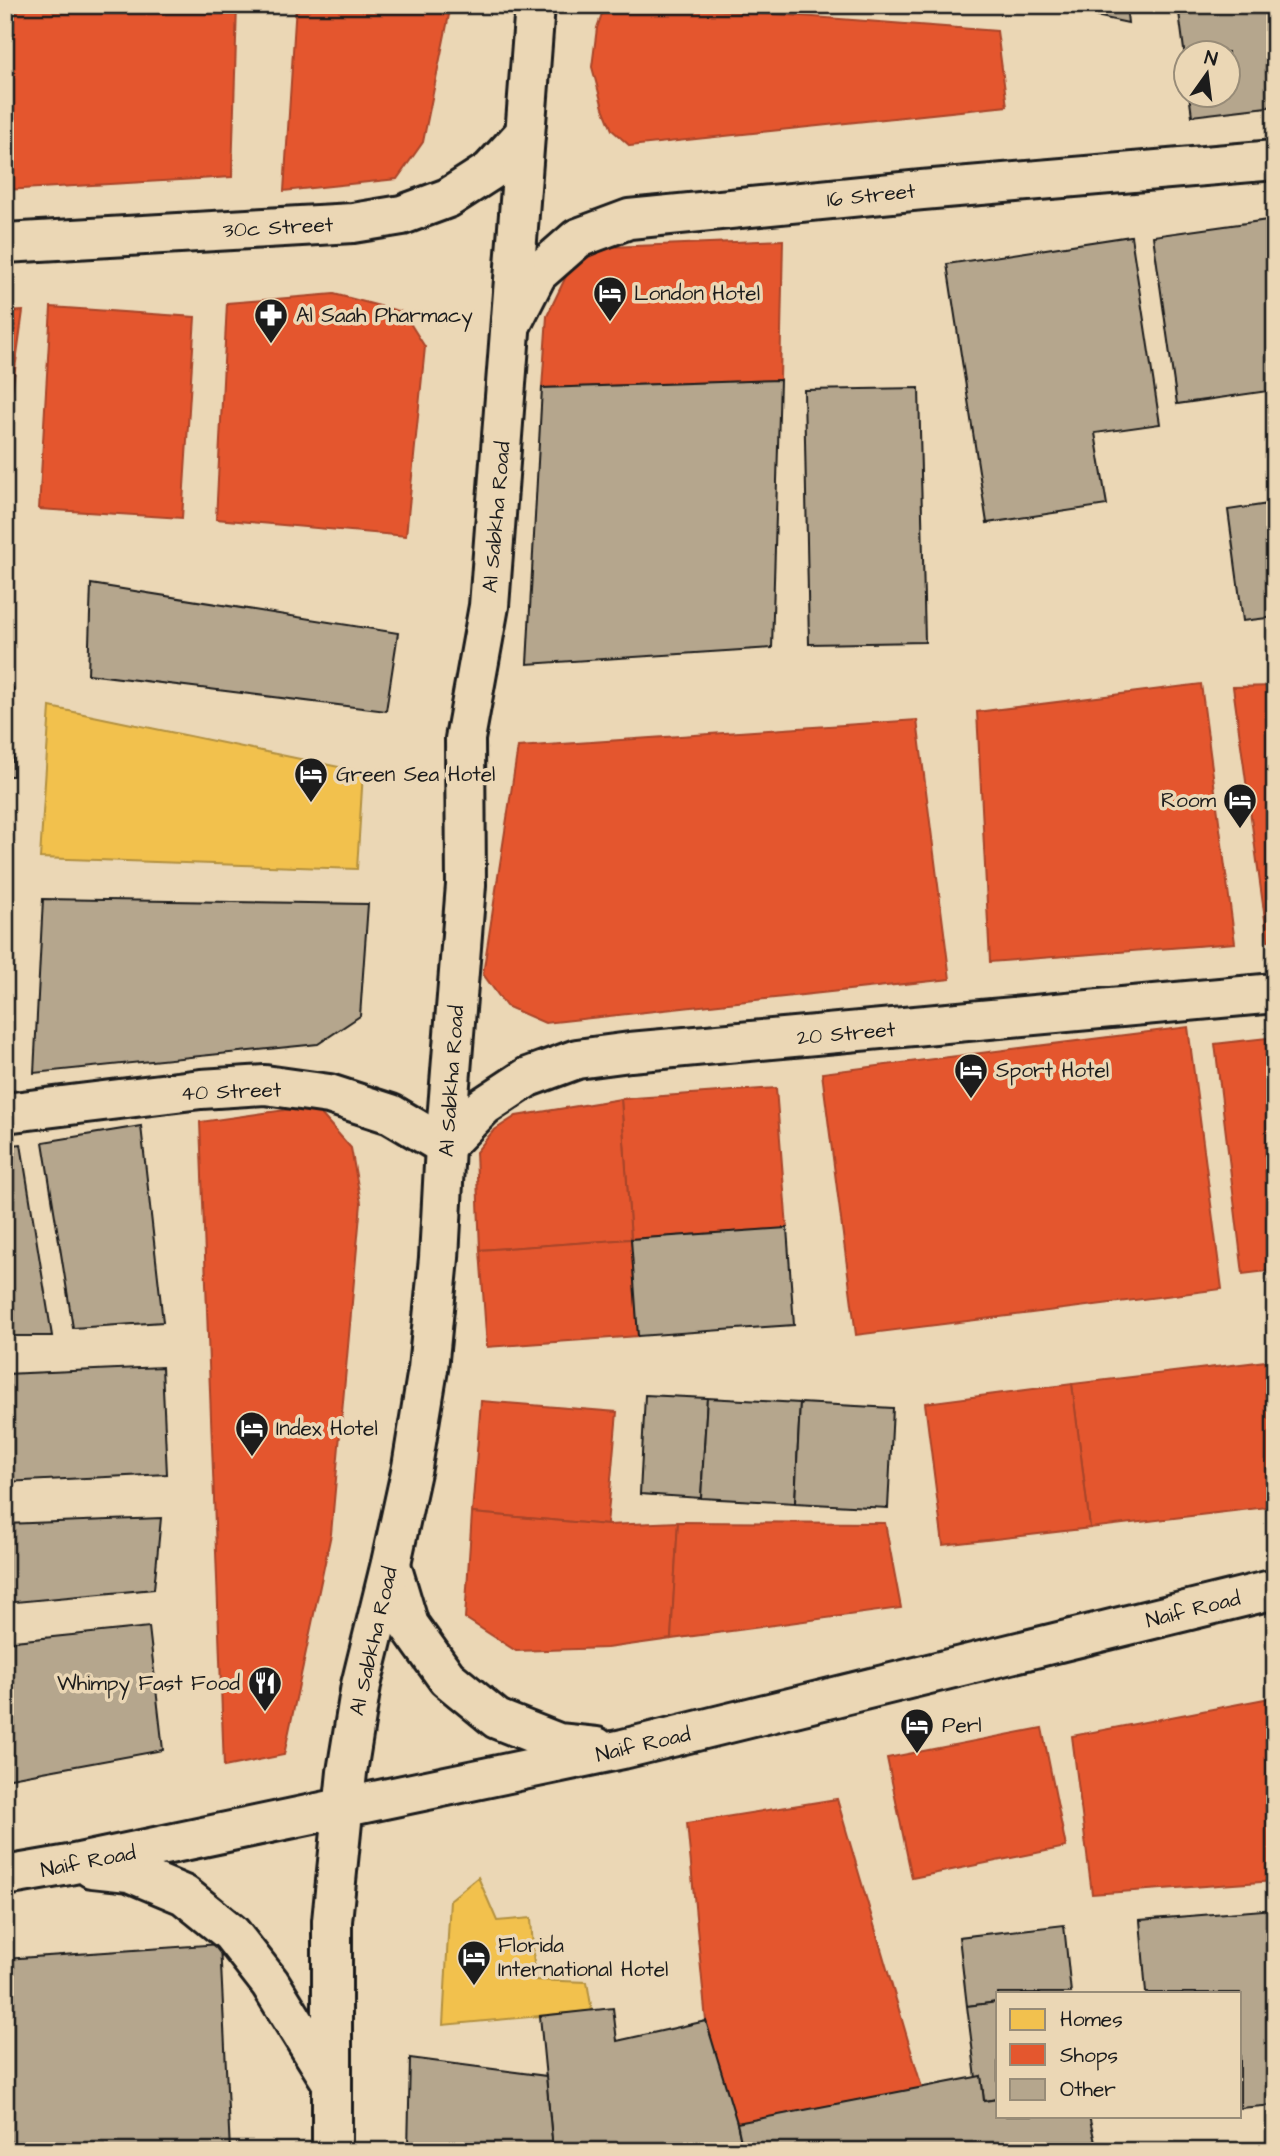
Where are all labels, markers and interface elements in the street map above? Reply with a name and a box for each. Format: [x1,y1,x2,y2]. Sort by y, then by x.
north arrow [1172,38,1242,108]
text: N [1202,44,1220,74]
street label: 16 Street [825,176,917,215]
street label: 30c Street [222,210,334,245]
hotel icon: London Hotel [591,274,629,323]
place label: London Hotel [634,279,760,308]
pharmacy icon: Al Saah Pharmacy [252,296,290,345]
place label: Al Saah Pharmacy [296,301,473,332]
street label: Al Sabkha Road [475,440,518,594]
hotel icon: Green Sea Hotel [292,755,330,804]
place label: Green Sea Hotel [336,760,495,789]
hotel icon: Room [1221,781,1259,830]
place label: Room [1161,786,1217,815]
street label: Al Sabkha Road [432,1004,471,1158]
street label: 20 Street [796,1015,897,1052]
hotel icon: Sport Hotel [952,1051,990,1100]
place label: Sport Hotel [996,1056,1109,1086]
street label: 40 Street [180,1075,282,1108]
hotel icon: Index Hotel [233,1409,271,1458]
place label: Index Hotel [276,1414,378,1443]
street label: Al Sabkha Road [342,1564,405,1718]
street label: Naif Road [1143,1584,1243,1635]
restaurant icon: Whimpy Fast Food [246,1664,284,1713]
place label: Whimpy Fast Food [57,1669,240,1700]
hotel icon: Perl [898,1706,936,1755]
place label: Perl [942,1711,982,1740]
street label: Naif Road [593,1719,693,1769]
street label: Naif Road [38,1838,138,1885]
place label: Florida International Hotel [498,1931,668,1984]
hotel icon: Florida International Hotel [455,1938,493,1987]
legend [996,1992,1242,2118]
text: Homes [1060,2005,1123,2034]
text: Shops [1060,2041,1118,2071]
text: Other [1060,2075,1116,2104]

